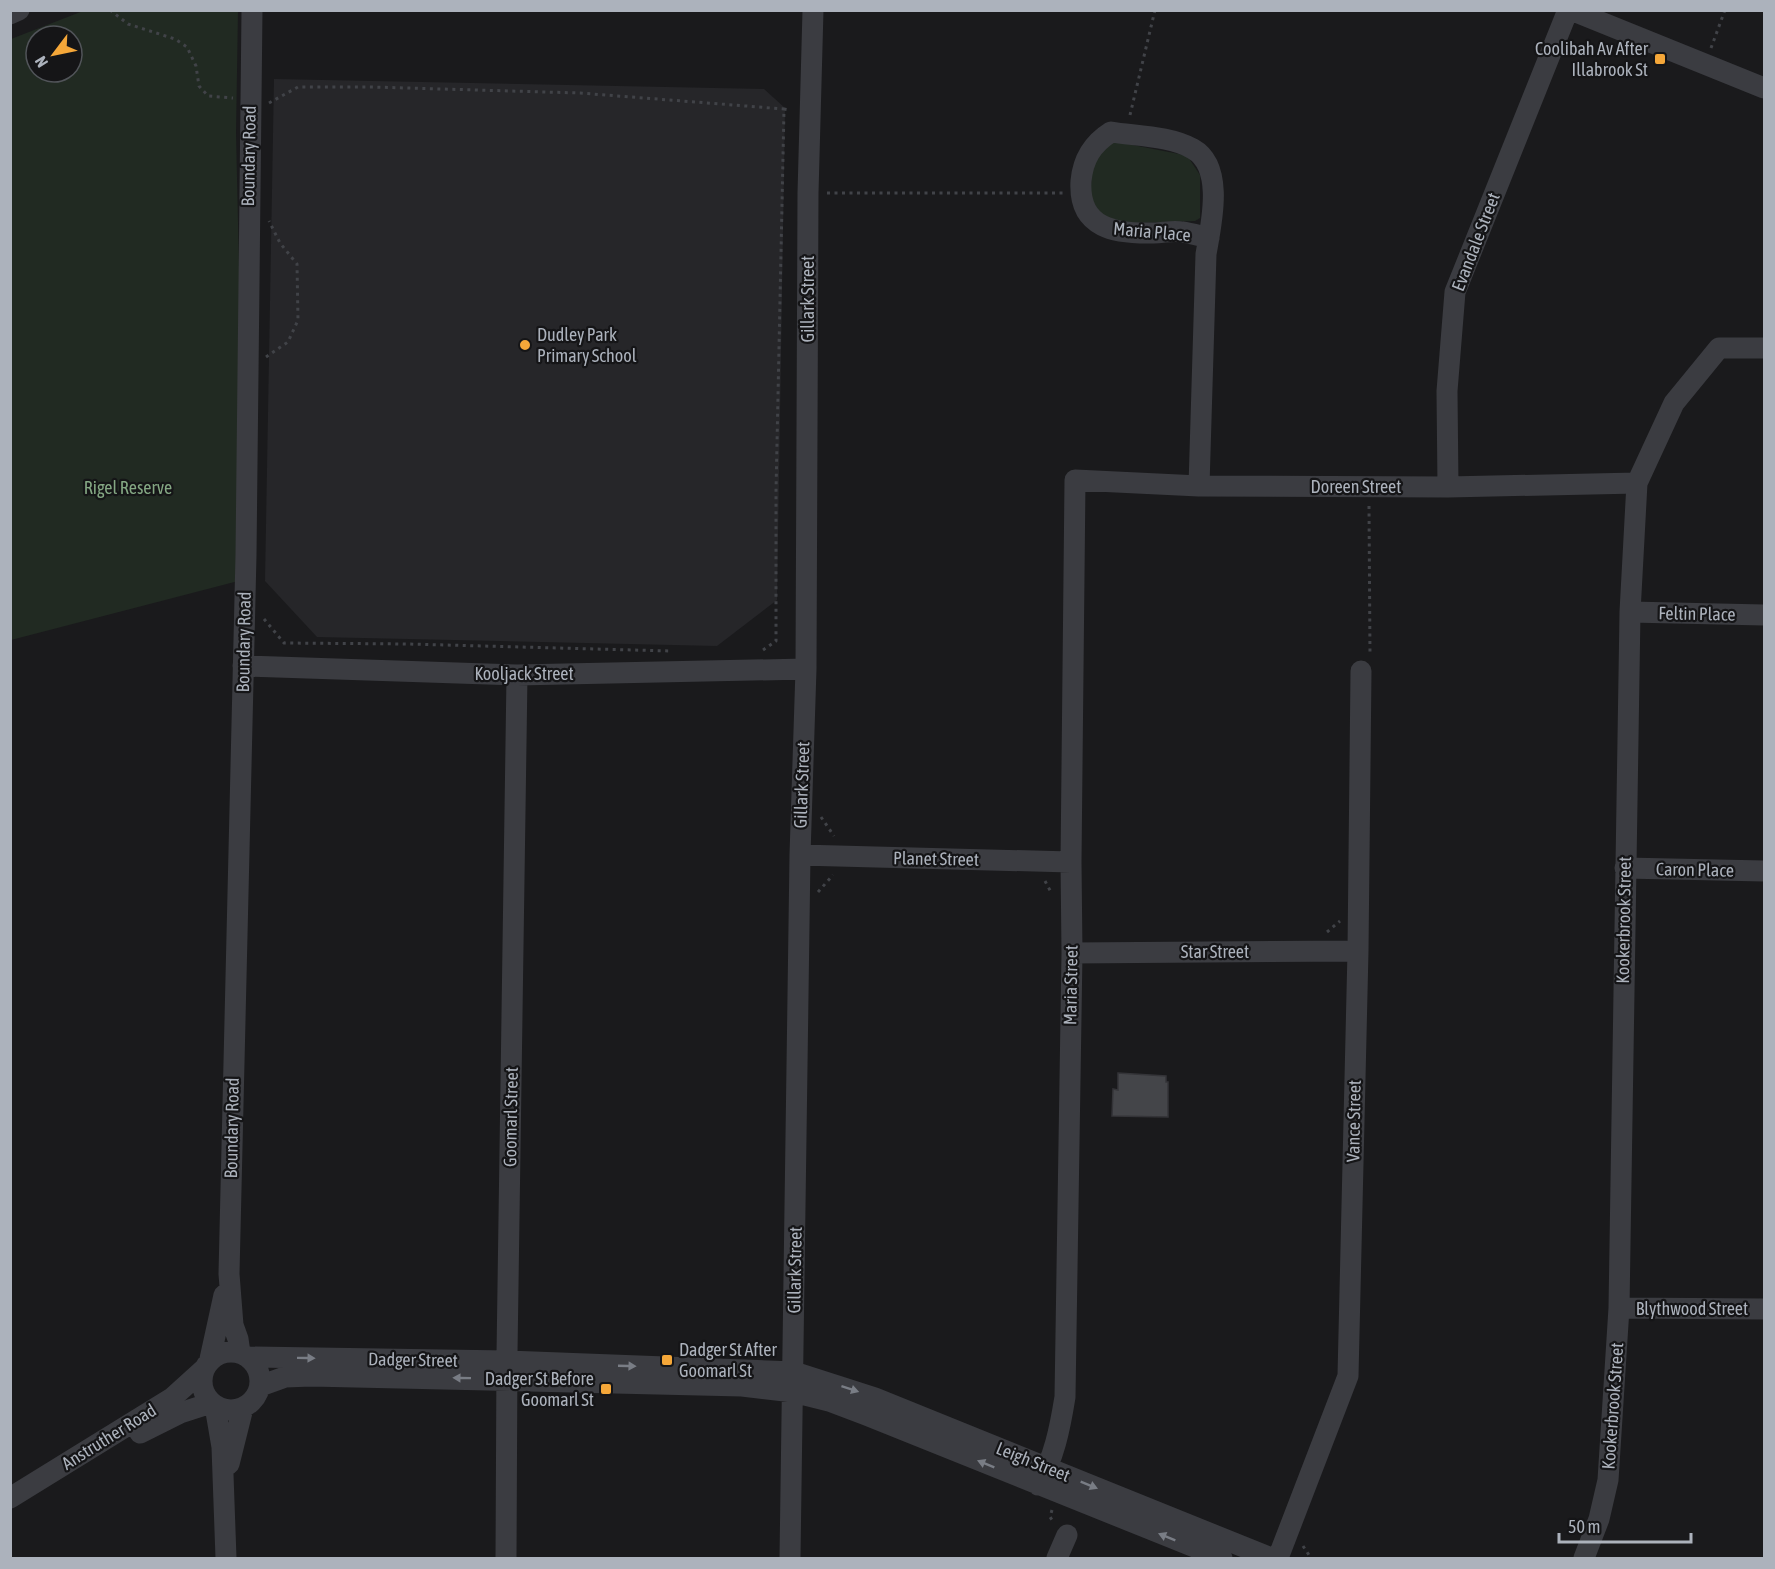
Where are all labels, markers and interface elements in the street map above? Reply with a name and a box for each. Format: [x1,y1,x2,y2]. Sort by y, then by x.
north arrow [24,24,84,84]
place label: Coolibah Av After Illabrook St [1535,38,1649,80]
marker: Coolibah Av After Illabrook St [1653,52,1667,66]
text: N [31,53,51,71]
street label: Boundary Road [237,105,260,207]
street label: Evandale Street [1447,190,1504,294]
street label: Maria Place [1113,218,1192,245]
street label: Gillark Street [797,256,818,342]
place label: Dudley Park Primary School [537,324,637,366]
marker: Dudley Park Primary School [518,338,532,352]
street label: Doreen Street [1311,476,1401,497]
park label: Rigel Reserve [84,477,172,498]
street label: Boundary Road [232,591,255,693]
street label: Feltin Place [1658,602,1736,625]
street label: Kooljack Street [474,663,574,684]
street label: Gillark Street [789,741,814,829]
street label: Planet Street [893,847,979,870]
street label: Kookerbrook Street [1612,856,1635,984]
street label: Caron Place [1656,858,1734,881]
street label: Star Street [1181,941,1249,962]
street label: Maria Street [1059,945,1082,1025]
street label: Goomarl Street [499,1067,522,1167]
street label: Boundary Road [220,1077,243,1179]
street label: Vance Street [1342,1080,1365,1162]
street label: Gillark Street [783,1226,806,1314]
street label: Blythwood Street [1636,1298,1748,1319]
place label: Dadger St After Goomarl St [679,1339,777,1381]
street label: Kookerbrook Street [1598,1342,1627,1470]
street label: Dadger Street [368,1348,458,1371]
one-way arrow [296,1353,315,1363]
marker: Dadger St After Goomarl St [660,1353,674,1367]
one-way arrow [617,1361,636,1370]
place label: Dadger St Before Goomarl St [485,1368,594,1410]
one-way arrow [453,1373,472,1383]
marker: Dadger St Before Goomarl St [599,1382,613,1396]
one-way arrow [841,1385,859,1395]
street label: Anstruther Road [58,1399,160,1474]
street label: Leigh Street [993,1437,1073,1486]
one-way arrow [977,1459,995,1468]
one-way arrow [1080,1481,1098,1490]
scale bar [1559,1506,1691,1544]
text: 50 m [1568,1516,1600,1537]
one-way arrow [1158,1532,1176,1541]

